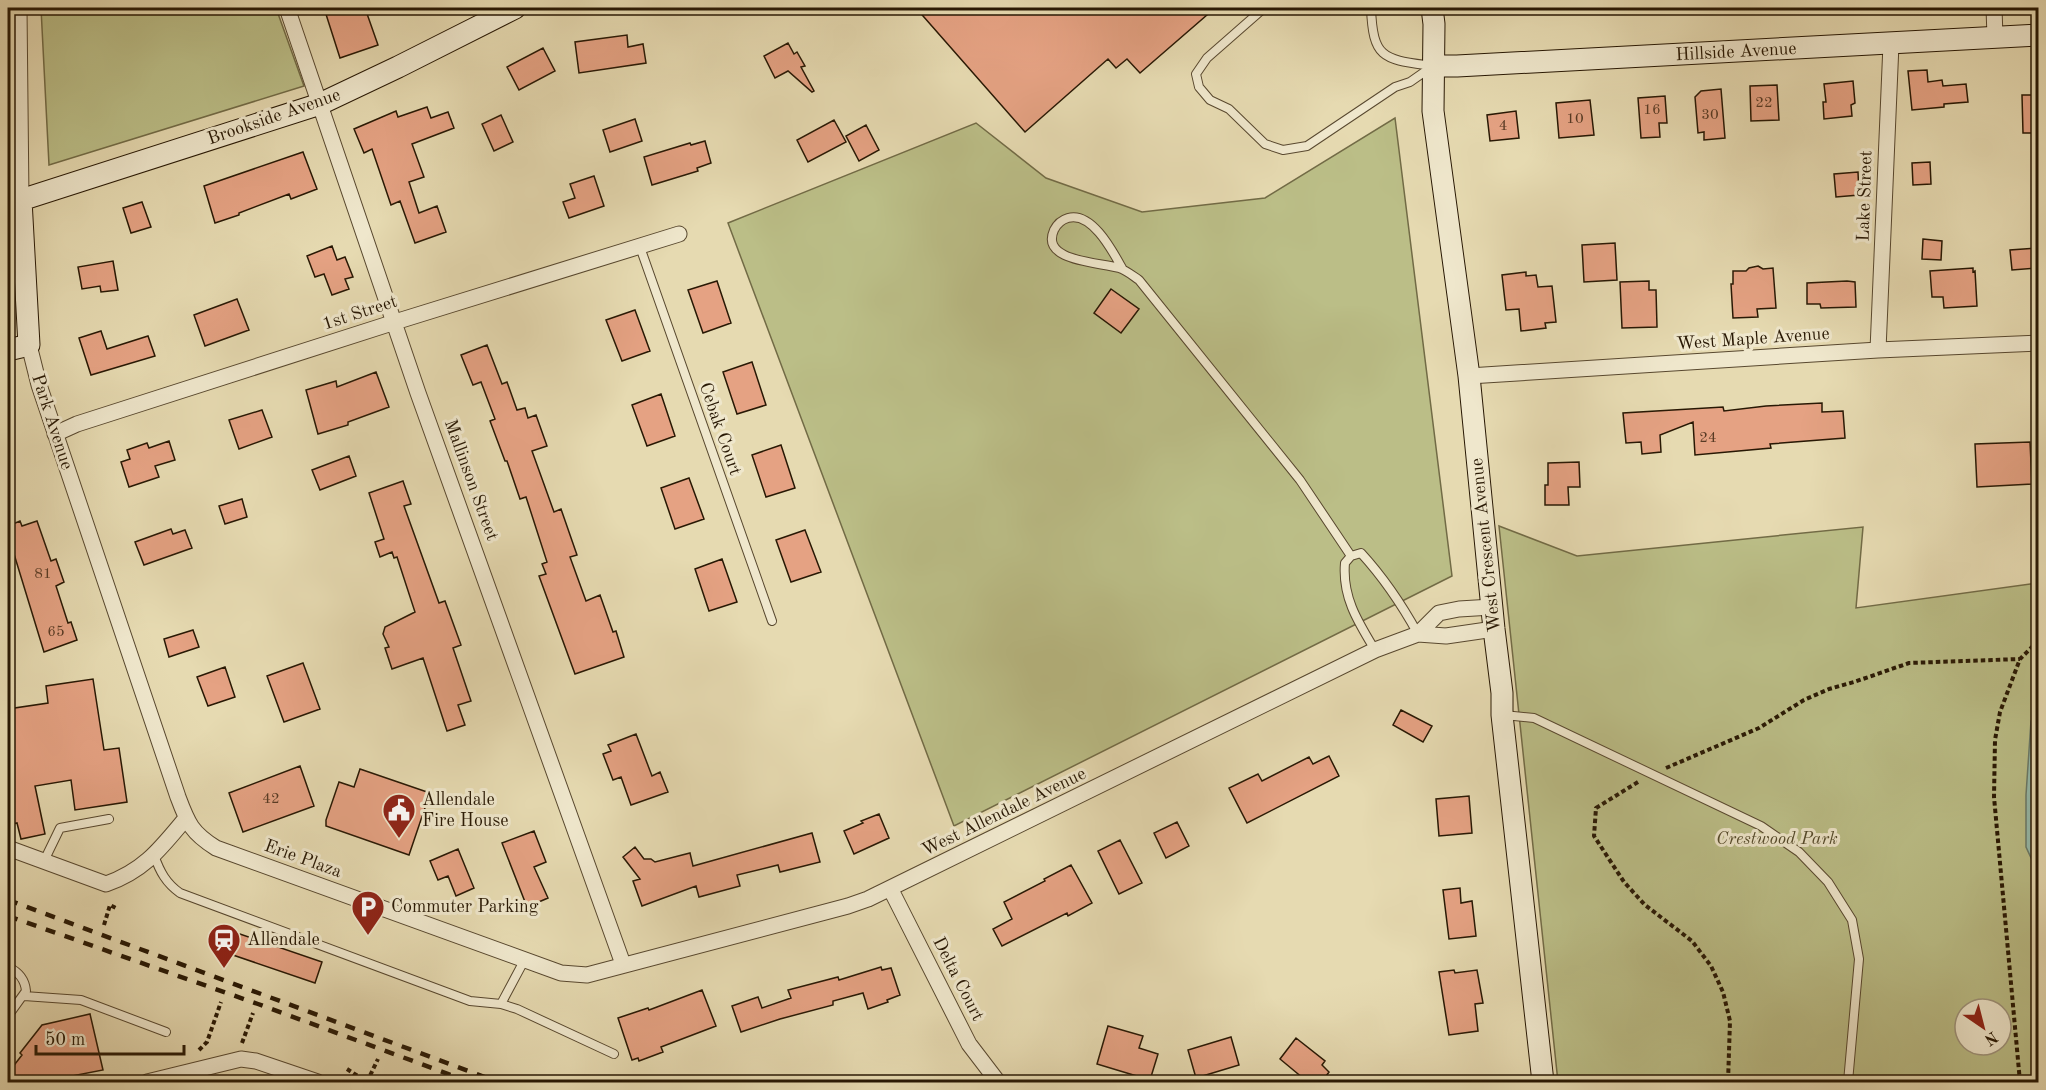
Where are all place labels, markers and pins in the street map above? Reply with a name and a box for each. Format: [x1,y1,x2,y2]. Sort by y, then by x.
place label: Allendale Fire House [422,791,509,830]
public building icon: Allendale Fire House [381,792,417,839]
parking icon: Commuter Parking [350,889,386,936]
place label: Commuter Parking [391,898,539,916]
station icon: Allendale [206,922,242,969]
place label: Allendale [247,931,320,949]

